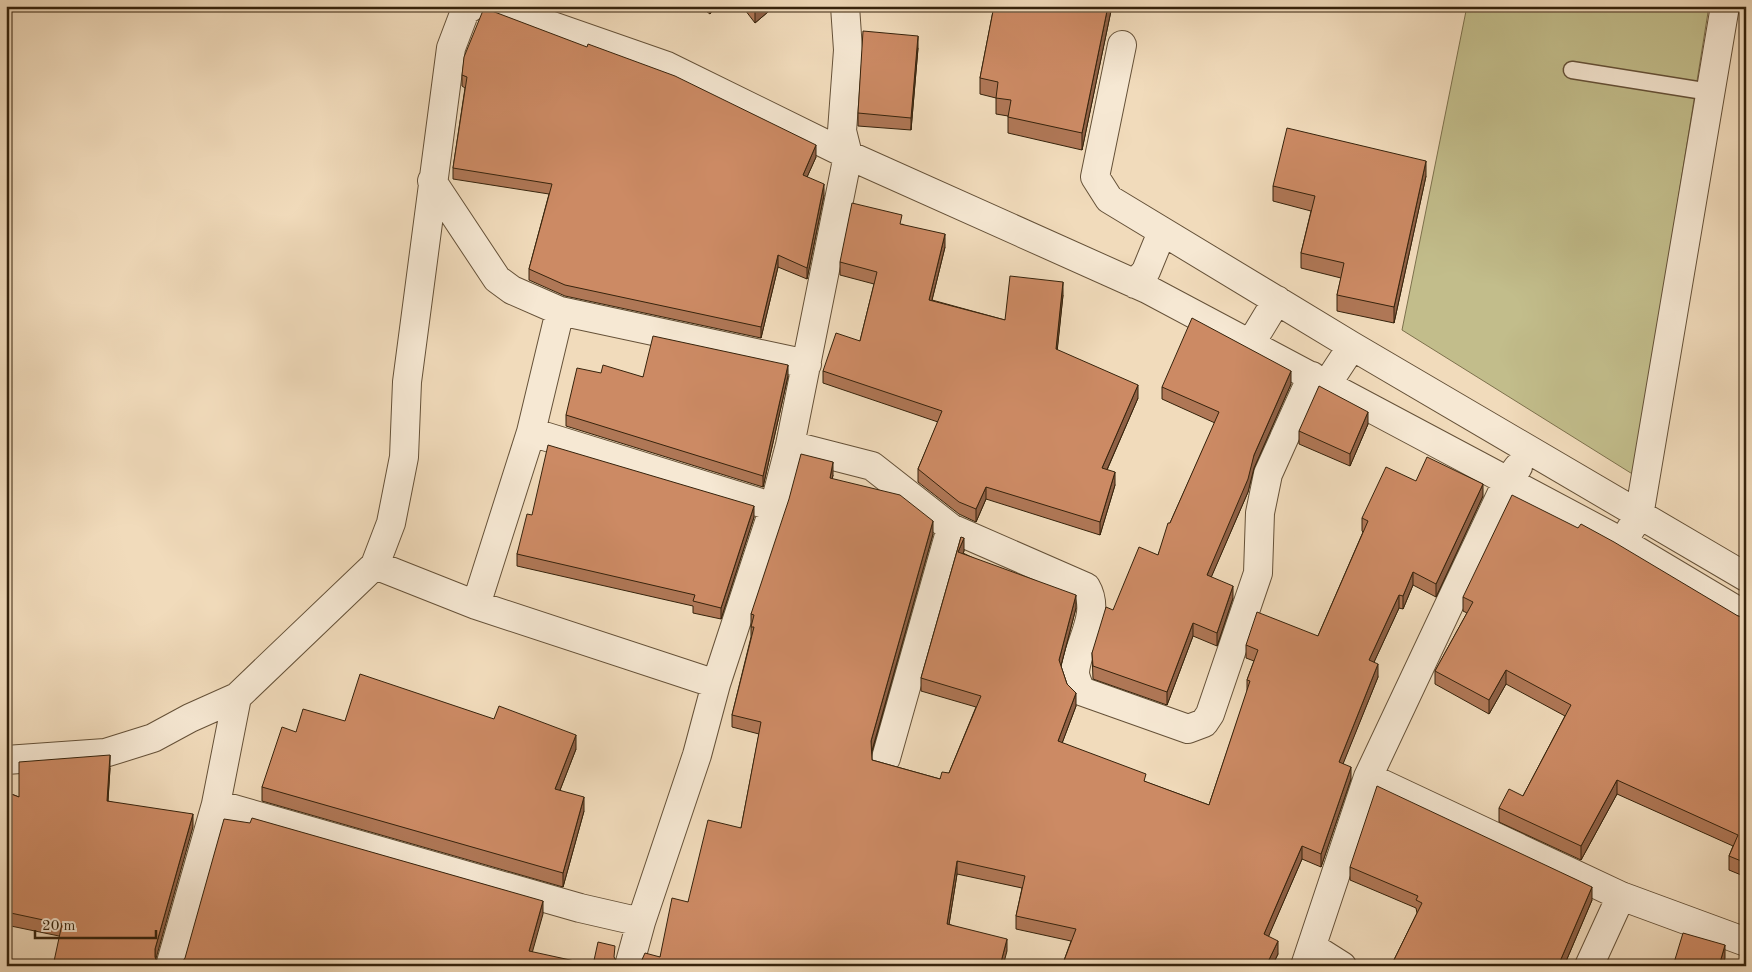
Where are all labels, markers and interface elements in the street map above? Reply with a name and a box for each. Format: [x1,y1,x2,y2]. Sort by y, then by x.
scale bar [35,907,156,939]
text: 20 m [42,919,76,934]

